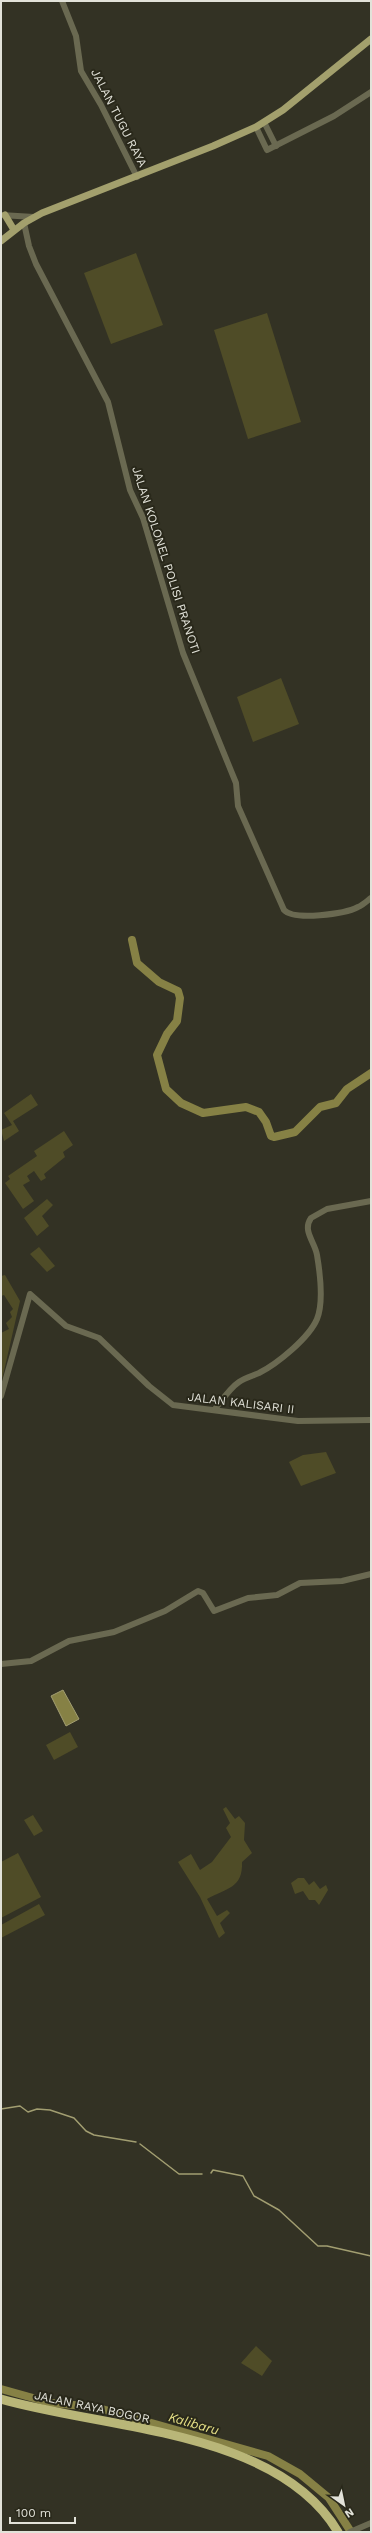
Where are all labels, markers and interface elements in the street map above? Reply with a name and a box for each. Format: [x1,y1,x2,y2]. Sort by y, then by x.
street label: JALAN TUGU RAYA [88,67,150,169]
street label: JALAN KOLONEL POLISI PRANOTI [129,465,203,655]
street label: JALAN KALISARI II [187,1390,295,1416]
street label: JALAN RAYA BOGOR [33,2388,151,2426]
water label: Kalibaru [167,2409,221,2438]
north arrow [324,2485,364,2525]
scale bar [10,2499,75,2525]
text: N [342,2505,356,2521]
text: 100 m [16,2506,51,2520]

